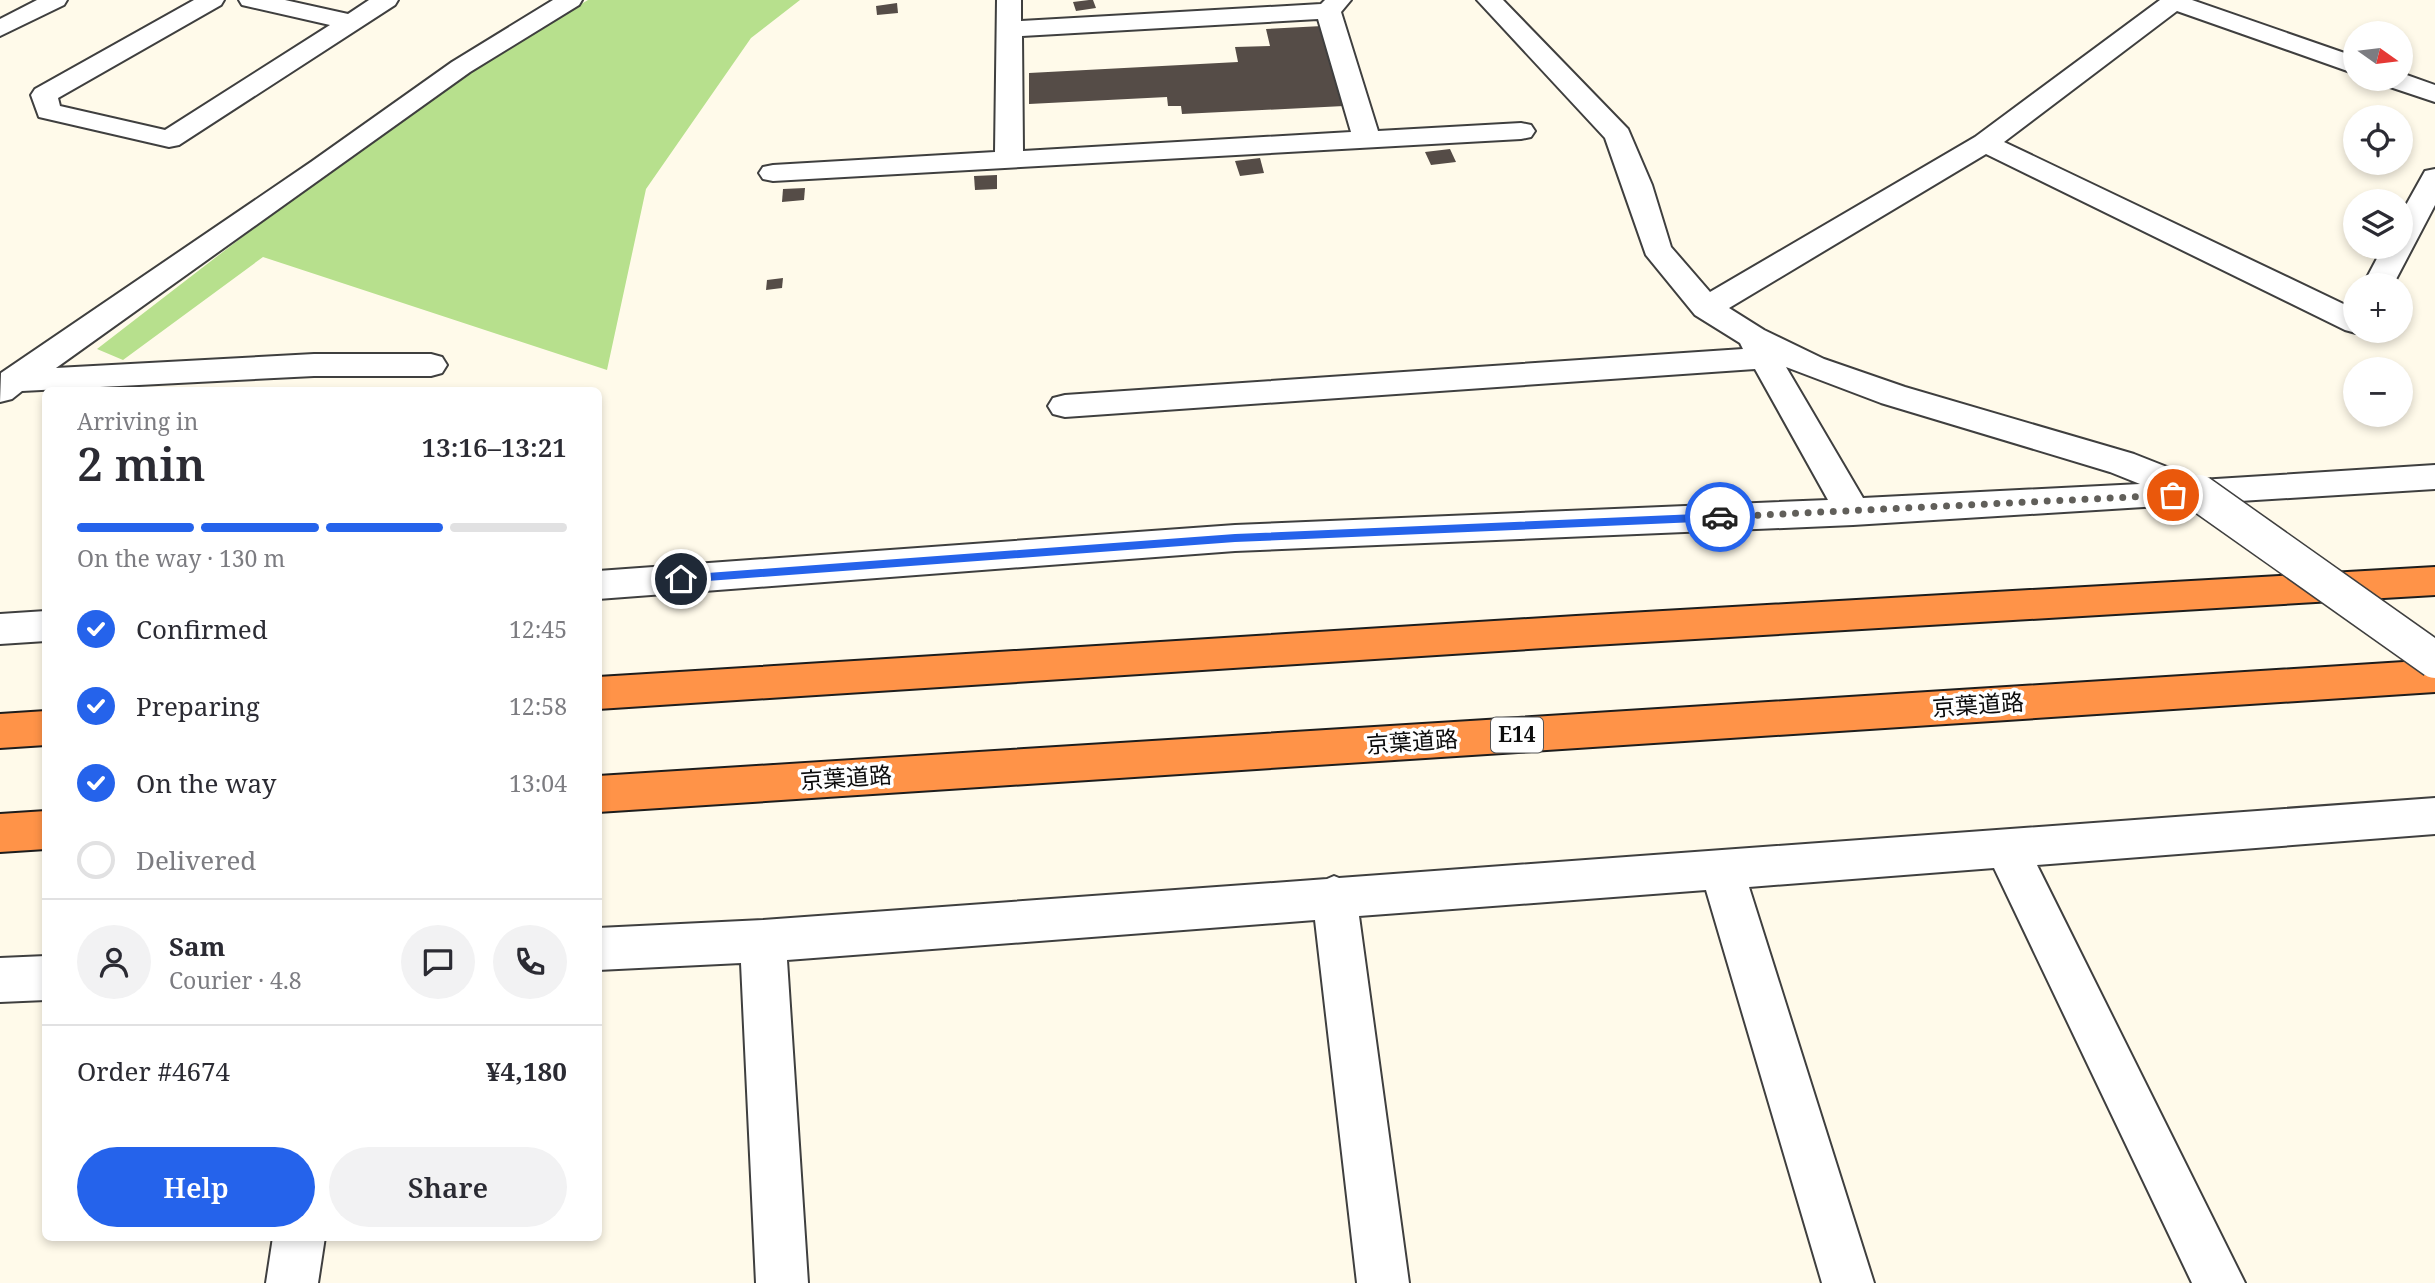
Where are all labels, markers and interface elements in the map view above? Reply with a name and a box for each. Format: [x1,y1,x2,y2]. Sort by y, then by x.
north arrow [2343,21,2413,91]
map controls [2343,21,2413,427]
button: locate [2343,105,2413,175]
button: layers [2343,189,2413,259]
button: + [2343,273,2413,343]
button: − [2343,357,2413,427]
text: Arriving in [77,405,198,437]
text: 13:16–13:21 [421,429,567,465]
text: 2 min [77,432,205,494]
pin [2143,465,2203,525]
icon: bag [2154,476,2192,514]
courier [1685,482,1755,552]
icon: car [1701,498,1739,536]
text: On the way · 130 m [77,542,285,574]
pin [651,549,711,609]
icon: home [662,560,700,598]
icon: check [77,610,115,648]
text: Confirmed [136,611,268,647]
text: 12:45 [509,613,567,645]
street label: 京葉道路 [1931,685,2025,723]
icon: check [77,687,115,725]
text: Preparing [136,688,260,724]
text: 12:58 [509,690,567,722]
road number: E14 [1491,718,1543,752]
street label: 京葉道路 [1365,722,1459,760]
street label: 京葉道路 [799,758,893,796]
icon: check [77,764,115,802]
text: On the way [136,765,276,801]
text: 13:04 [509,767,567,799]
text: Delivered [136,842,256,878]
button: person [77,925,151,999]
button: chat [401,925,475,999]
button: phone [493,925,567,999]
text: Sam [169,928,225,964]
text: Courier · 4.8 [169,964,302,996]
text: Order #4674 [77,1053,230,1089]
text: ¥4,180 [486,1053,567,1089]
button: Help [77,1147,315,1227]
button: Share [329,1147,567,1227]

